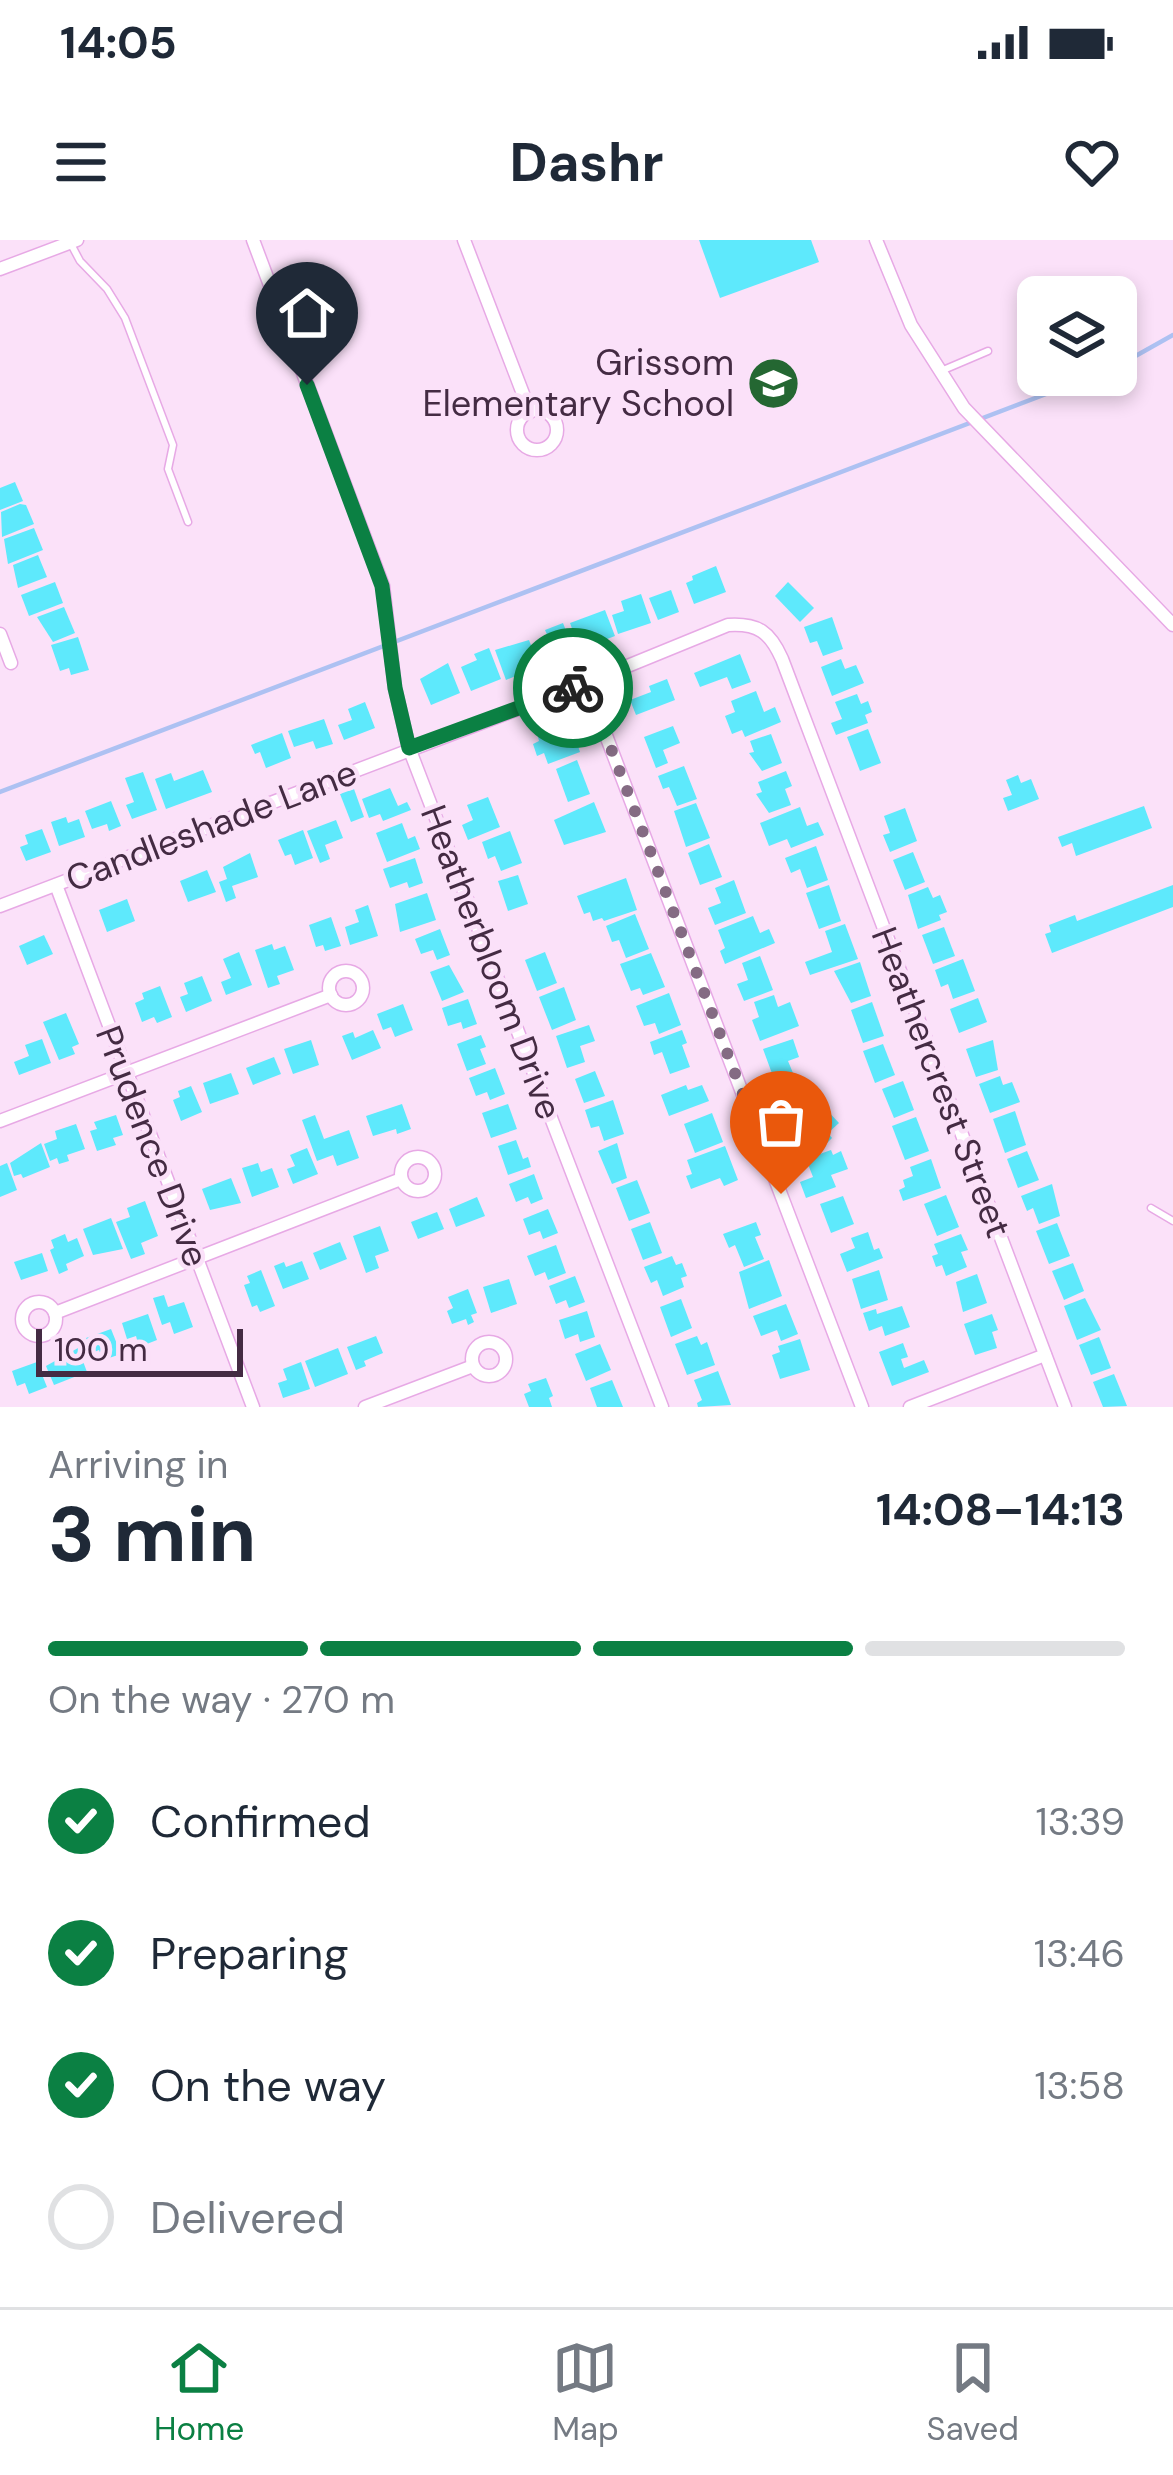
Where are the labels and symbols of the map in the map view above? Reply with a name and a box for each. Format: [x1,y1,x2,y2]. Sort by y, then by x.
pin [256,262,358,385]
place label: Grissom Elementary School [422,339,734,427]
school or university icon: Grissom Elementary School [745,355,801,411]
courier [513,628,633,748]
street label: Candleshade Lane [59,748,363,903]
street label: Heatherbloom Drive [410,798,573,1126]
street label: Heathercrest Street [861,920,1022,1244]
street label: Prudence Drive [85,1019,220,1273]
pin [730,1071,832,1194]
scale bar [36,1323,243,1376]

